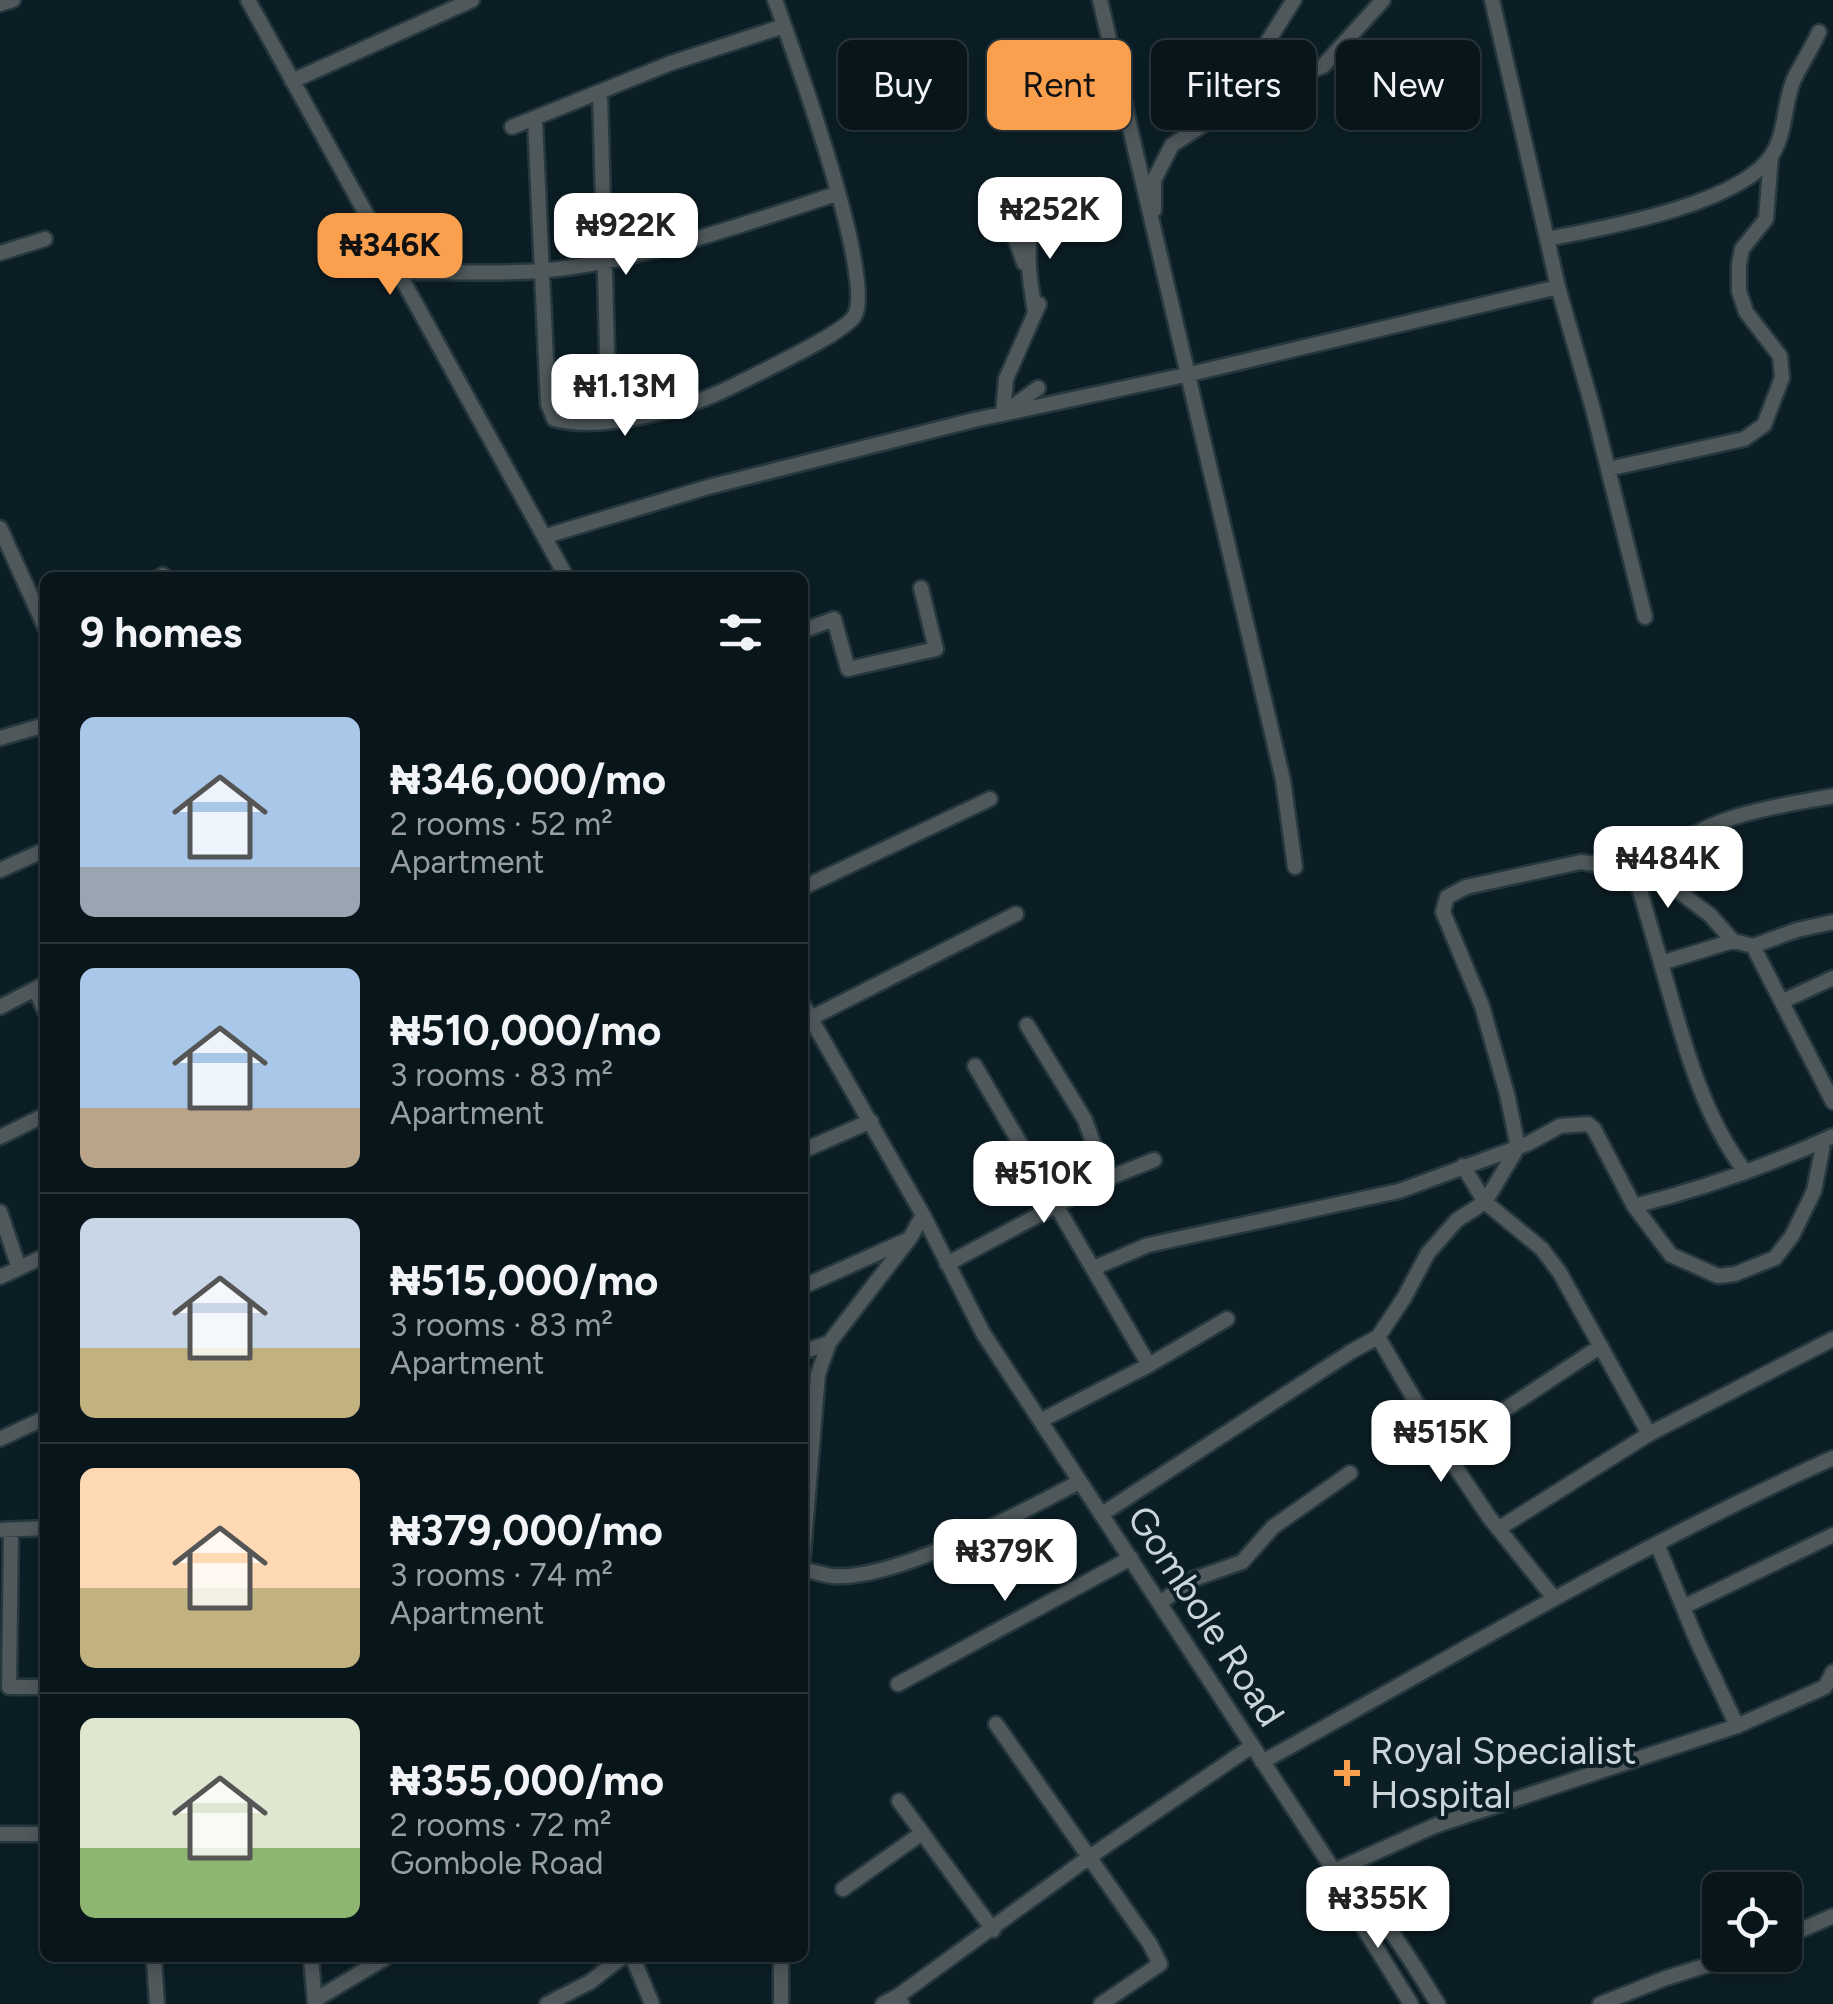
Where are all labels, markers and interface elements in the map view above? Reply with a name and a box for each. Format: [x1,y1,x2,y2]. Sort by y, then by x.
chip: Buy [838,40,967,130]
chip: Rent [987,40,1131,130]
chip: Filters [1151,40,1316,130]
chip: New [1336,40,1480,130]
pin: ₦252K [980,177,1120,262]
text: ₦252K [1000,190,1100,228]
pin: ₦922K [556,193,696,278]
text: ₦922K [576,206,676,244]
pin: ₦346K [320,213,460,298]
text: ₦346K [339,226,441,264]
pin: ₦1.13M [544,354,706,439]
text: ₦1.13M [573,367,677,405]
icon: filters [713,605,768,660]
text: 9 homes [80,607,242,658]
text: ₦346,000/mo [390,754,666,805]
icon: home [160,757,280,877]
text: 2 rooms · 52 m² [390,805,613,843]
pin: ₦484K [1598,826,1738,911]
text: ₦484K [1616,839,1720,877]
text: Apartment [390,843,544,881]
text: ₦510,000/mo [390,1005,661,1056]
icon: home [160,1008,280,1128]
text: 3 rooms · 83 m² [390,1056,613,1094]
text: Apartment [390,1094,544,1132]
pin: ₦510K [974,1141,1114,1226]
text: ₦510K [995,1154,1093,1192]
text: ₦515,000/mo [390,1255,658,1306]
icon: home [160,1258,280,1378]
text: 3 rooms · 83 m² [390,1306,613,1344]
text: Apartment [390,1344,544,1382]
pin: ₦515K [1371,1400,1511,1485]
text: ₦515K [1393,1413,1489,1451]
street label: Gombole Road [1118,1497,1294,1735]
text: ₦379,000/mo [390,1505,663,1556]
icon: home [160,1508,280,1628]
pin: ₦379K [935,1519,1075,1604]
text: ₦379K [956,1532,1054,1570]
text: 3 rooms · 74 m² [390,1556,613,1594]
text: Apartment [390,1594,544,1632]
place label: Royal Specialist Hospital [1370,1728,1637,1818]
text: ₦355,000/mo [390,1755,664,1806]
icon: home [160,1758,280,1878]
marker: Royal Specialist Hospital [1334,1760,1360,1786]
text: 2 rooms · 72 m² [390,1806,612,1844]
text: Gombole Road [390,1844,604,1882]
pin: ₦355K [1308,1866,1448,1951]
map controls [1702,1872,1802,1972]
button: locate [1702,1872,1802,1972]
text: ₦355K [1328,1879,1428,1917]

